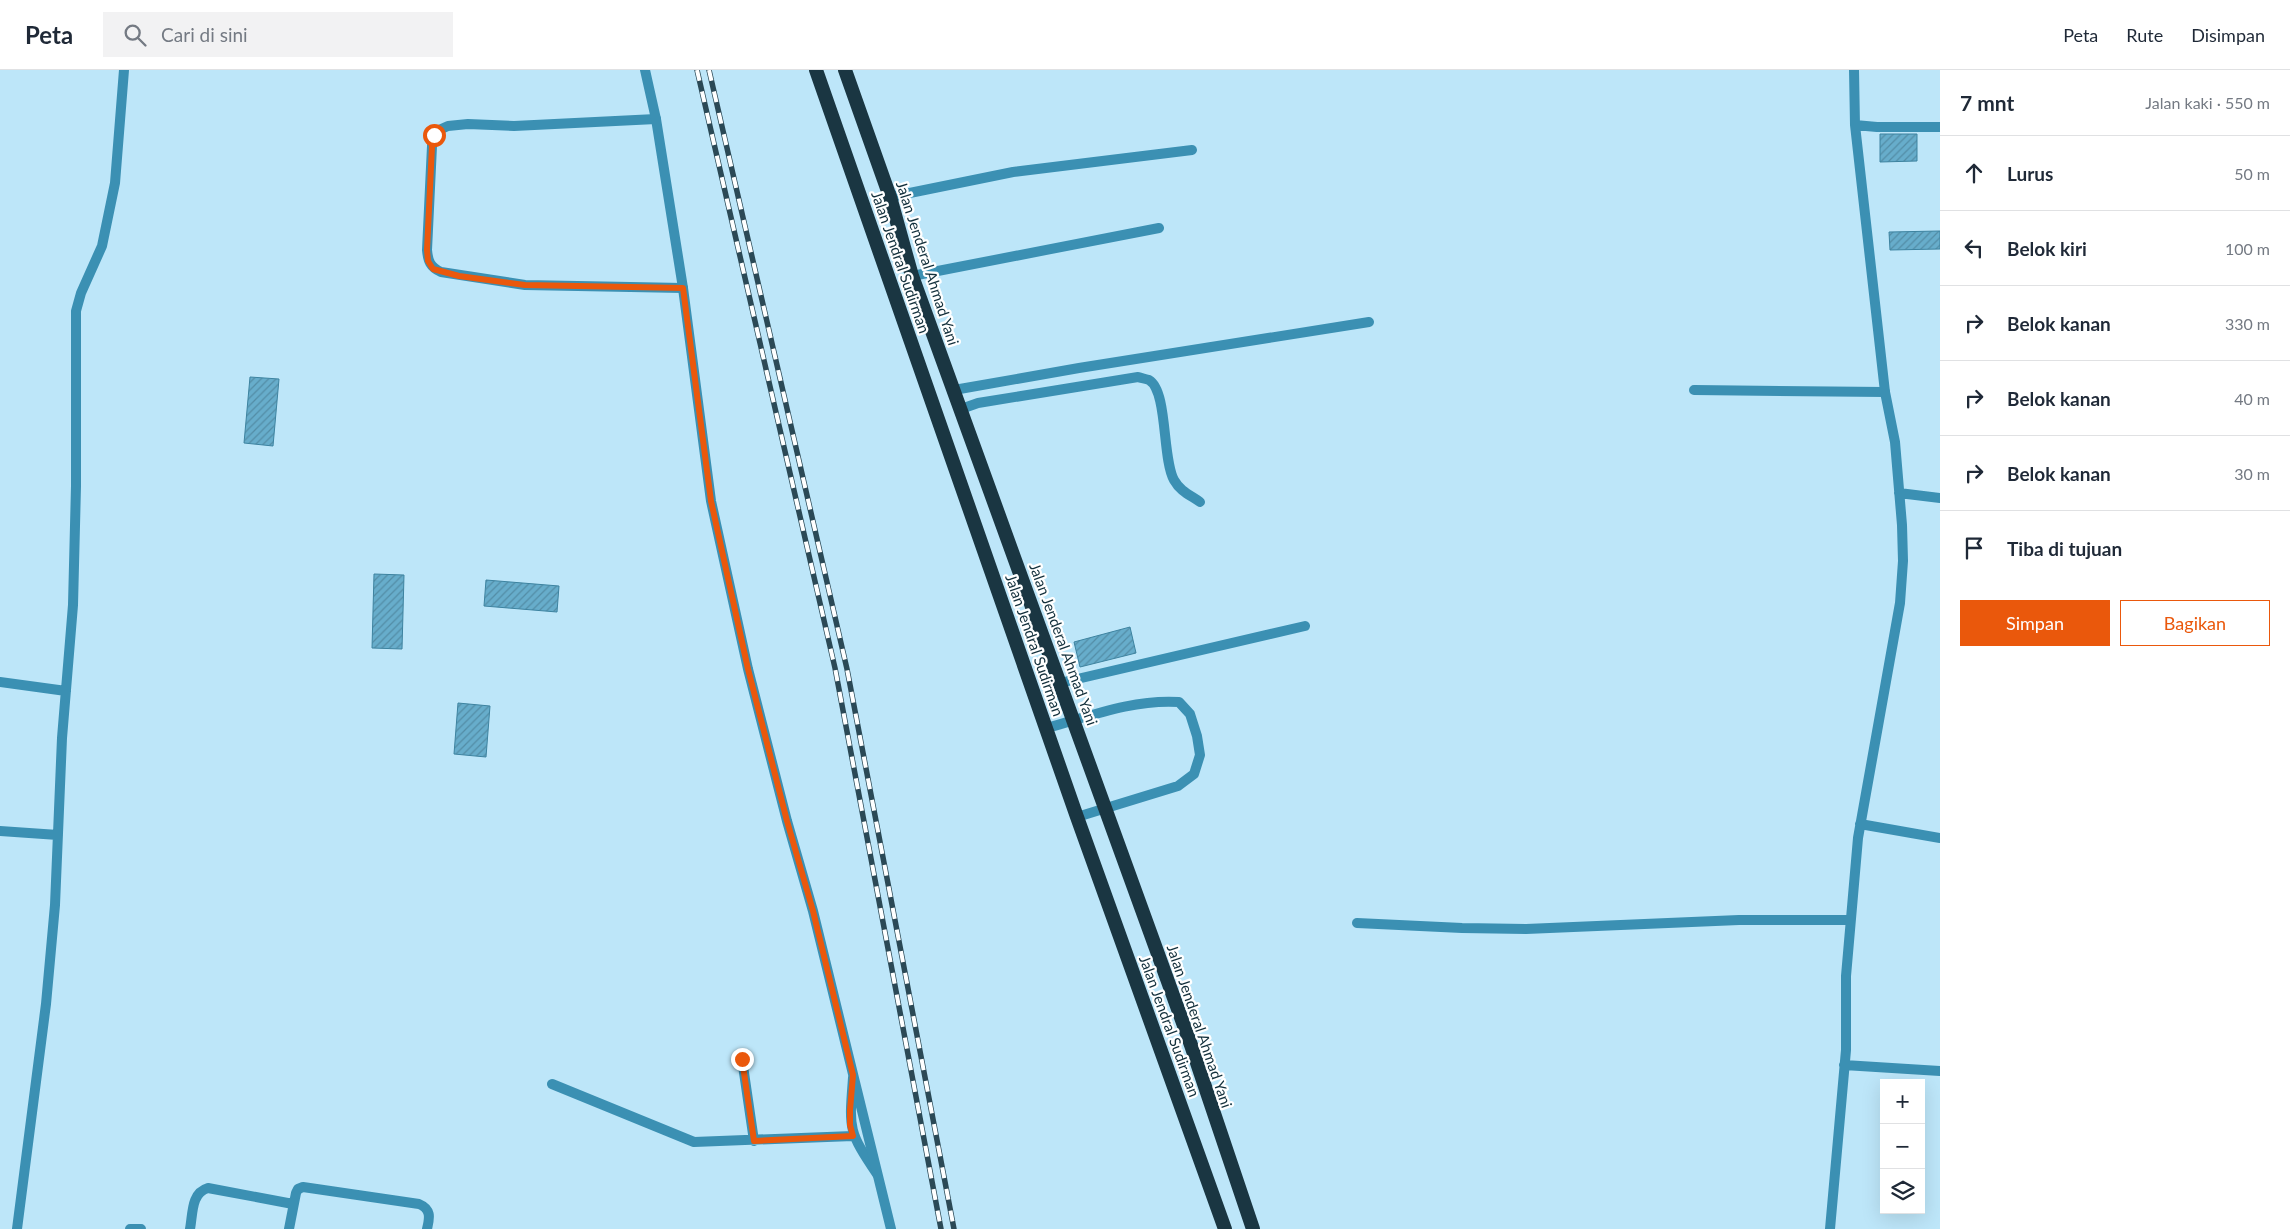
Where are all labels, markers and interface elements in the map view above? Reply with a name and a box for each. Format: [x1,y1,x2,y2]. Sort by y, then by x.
search box [103,12,453,57]
text: Peta [25,20,73,49]
icon: search [121,21,149,49]
text: Cari di sini [161,23,248,46]
text: Peta [2063,24,2098,46]
text: Rute [2126,24,2163,46]
text: Disimpan [2191,24,2265,46]
text: 7 mnt [1960,90,2014,115]
text: Jalan kaki · 550 m [2145,93,2270,112]
route start [423,124,446,147]
icon: ahead [1960,159,1988,187]
text: Lurus [2007,162,2053,185]
text: 50 m [2234,164,2270,183]
street label: Jalan Jenderal Ahmad Yani [893,179,963,347]
street label: Jalan Jendral Sudirman [868,189,934,335]
icon: left [1960,234,1988,262]
text: Belok kiri [2007,237,2087,260]
text: 100 m [2225,239,2270,258]
icon: right [1960,309,1988,337]
text: Belok kanan [2007,312,2111,335]
text: 330 m [2225,314,2270,333]
icon: right [1960,384,1988,412]
text: Belok kanan [2007,387,2111,410]
text: 40 m [2234,389,2270,408]
icon: right [1960,459,1988,487]
text: Belok kanan [2007,462,2111,485]
text: 30 m [2234,464,2270,483]
icon: arrive [1960,534,1988,562]
text: Tiba di tujuan [2007,537,2122,560]
street label: Jalan Jenderal Ahmad Yani [1026,560,1102,728]
street label: Jalan Jendral Sudirman [1002,572,1068,718]
button: Simpan [1960,600,2110,646]
button: Bagikan [2120,600,2270,646]
street label: Jalan Jenderal Ahmad Yani [1164,942,1236,1110]
street label: Jalan Jendral Sudirman [1136,953,1204,1099]
route end [731,1048,754,1071]
map controls [1880,1079,1925,1214]
button: + [1880,1079,1925,1124]
button: − [1880,1124,1925,1169]
button: layers [1880,1169,1925,1214]

